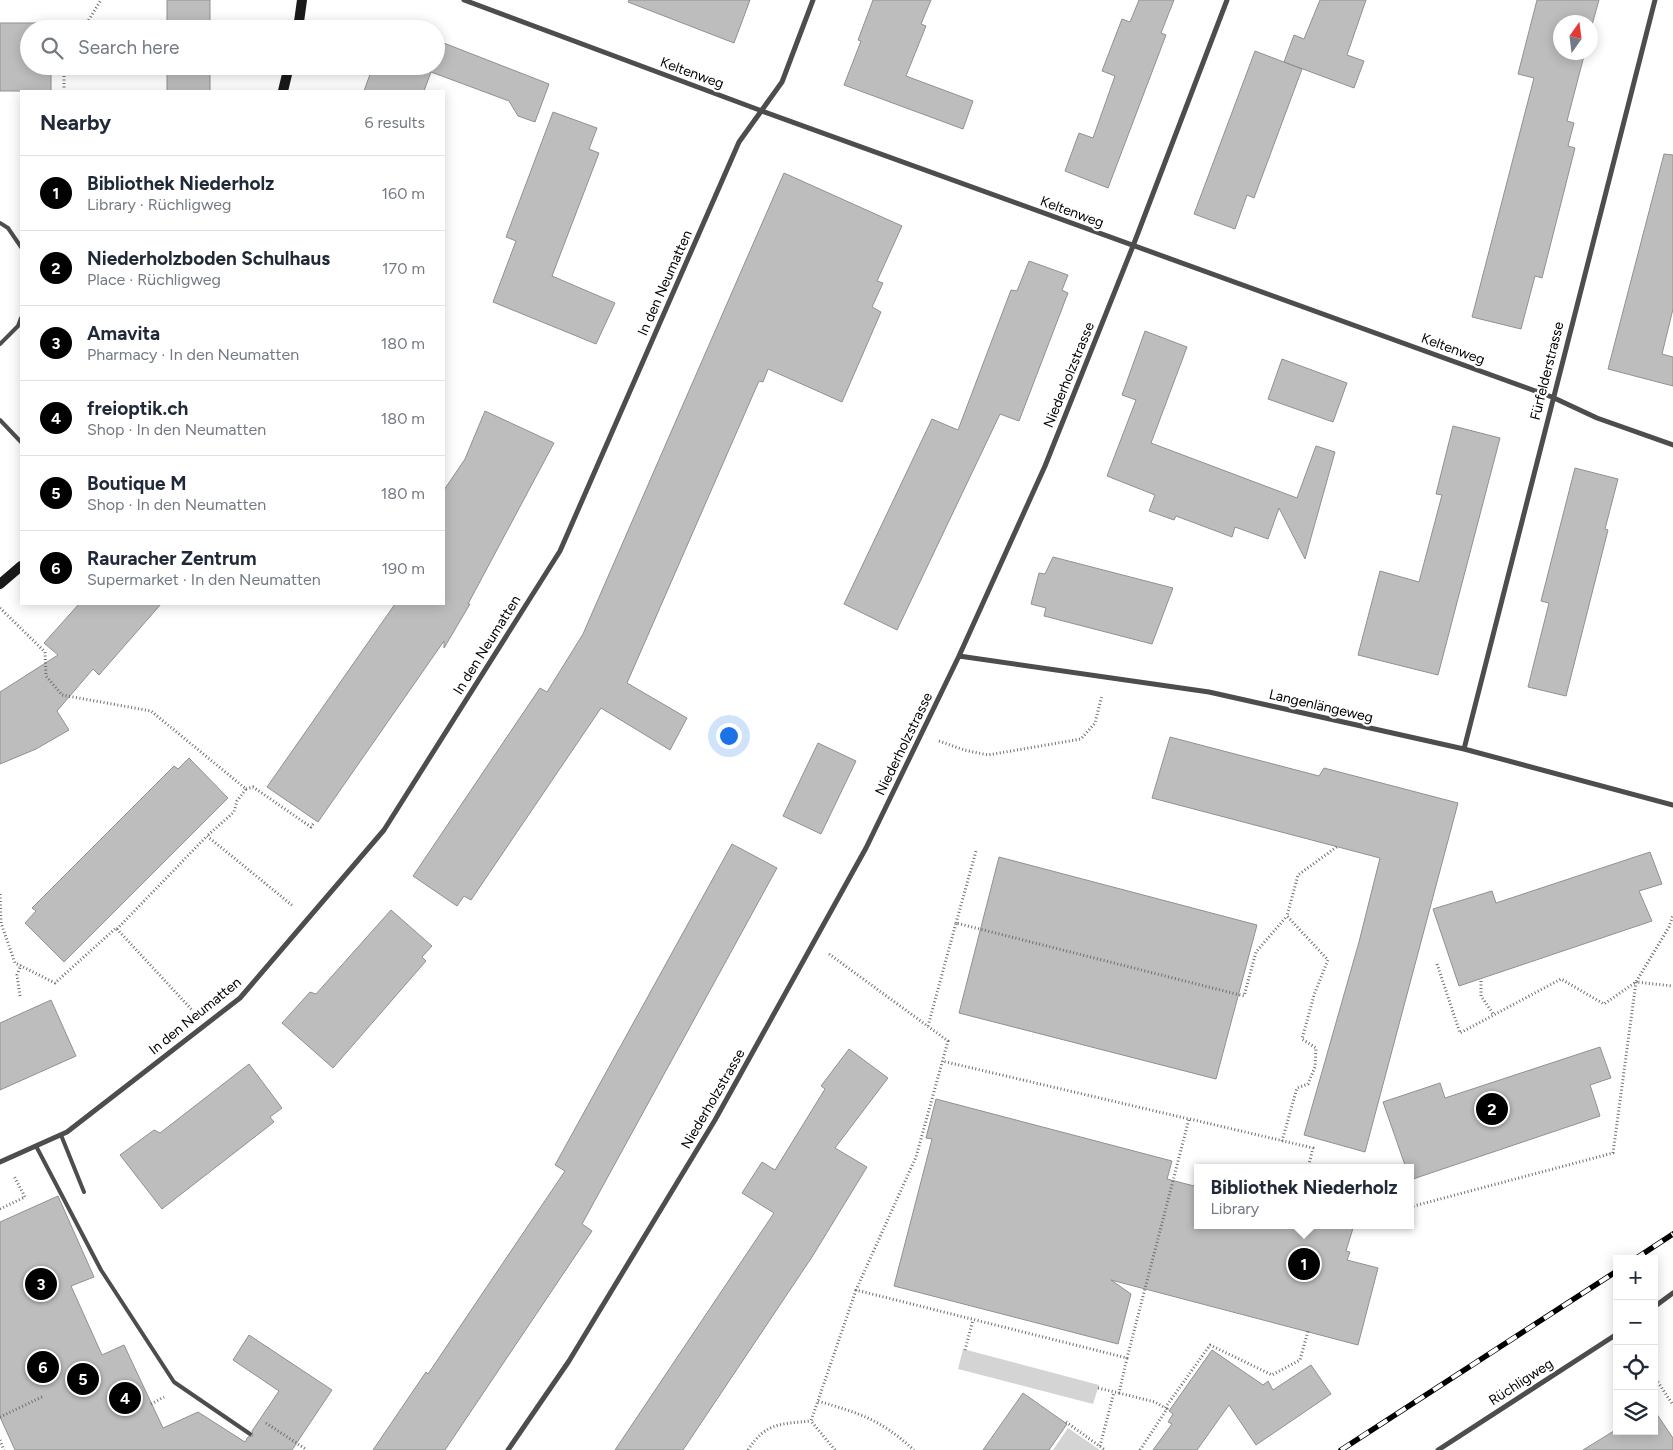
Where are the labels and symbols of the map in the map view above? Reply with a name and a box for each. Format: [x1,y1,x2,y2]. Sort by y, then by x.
north arrow [1553,15,1598,60]
street label: Keltenweg [658,54,726,92]
street label: Keltenweg [1038,193,1106,231]
street label: In den Neumatten [634,228,696,338]
street label: Niederholzstrasse [1040,319,1098,430]
street label: Fürfelderstrasse [1527,320,1568,422]
street label: Keltenweg [1419,330,1487,368]
street label: In den Neumatten [450,592,524,698]
street label: Langenlängeweg [1267,686,1375,726]
street label: Niederholzstrasse [872,689,936,798]
your location [716,723,742,749]
street label: In den Neumatten [146,974,245,1058]
street label: Niederholzstrasse [677,1046,749,1152]
pin: 2 [1476,1090,1508,1128]
pin: 1 [1288,1245,1320,1283]
pin: 3 [25,1265,57,1303]
pin: 6 [27,1348,59,1386]
street label: Rüchligweg [1486,1355,1556,1409]
pin: 5 [67,1360,99,1398]
pin: 4 [109,1379,141,1417]

